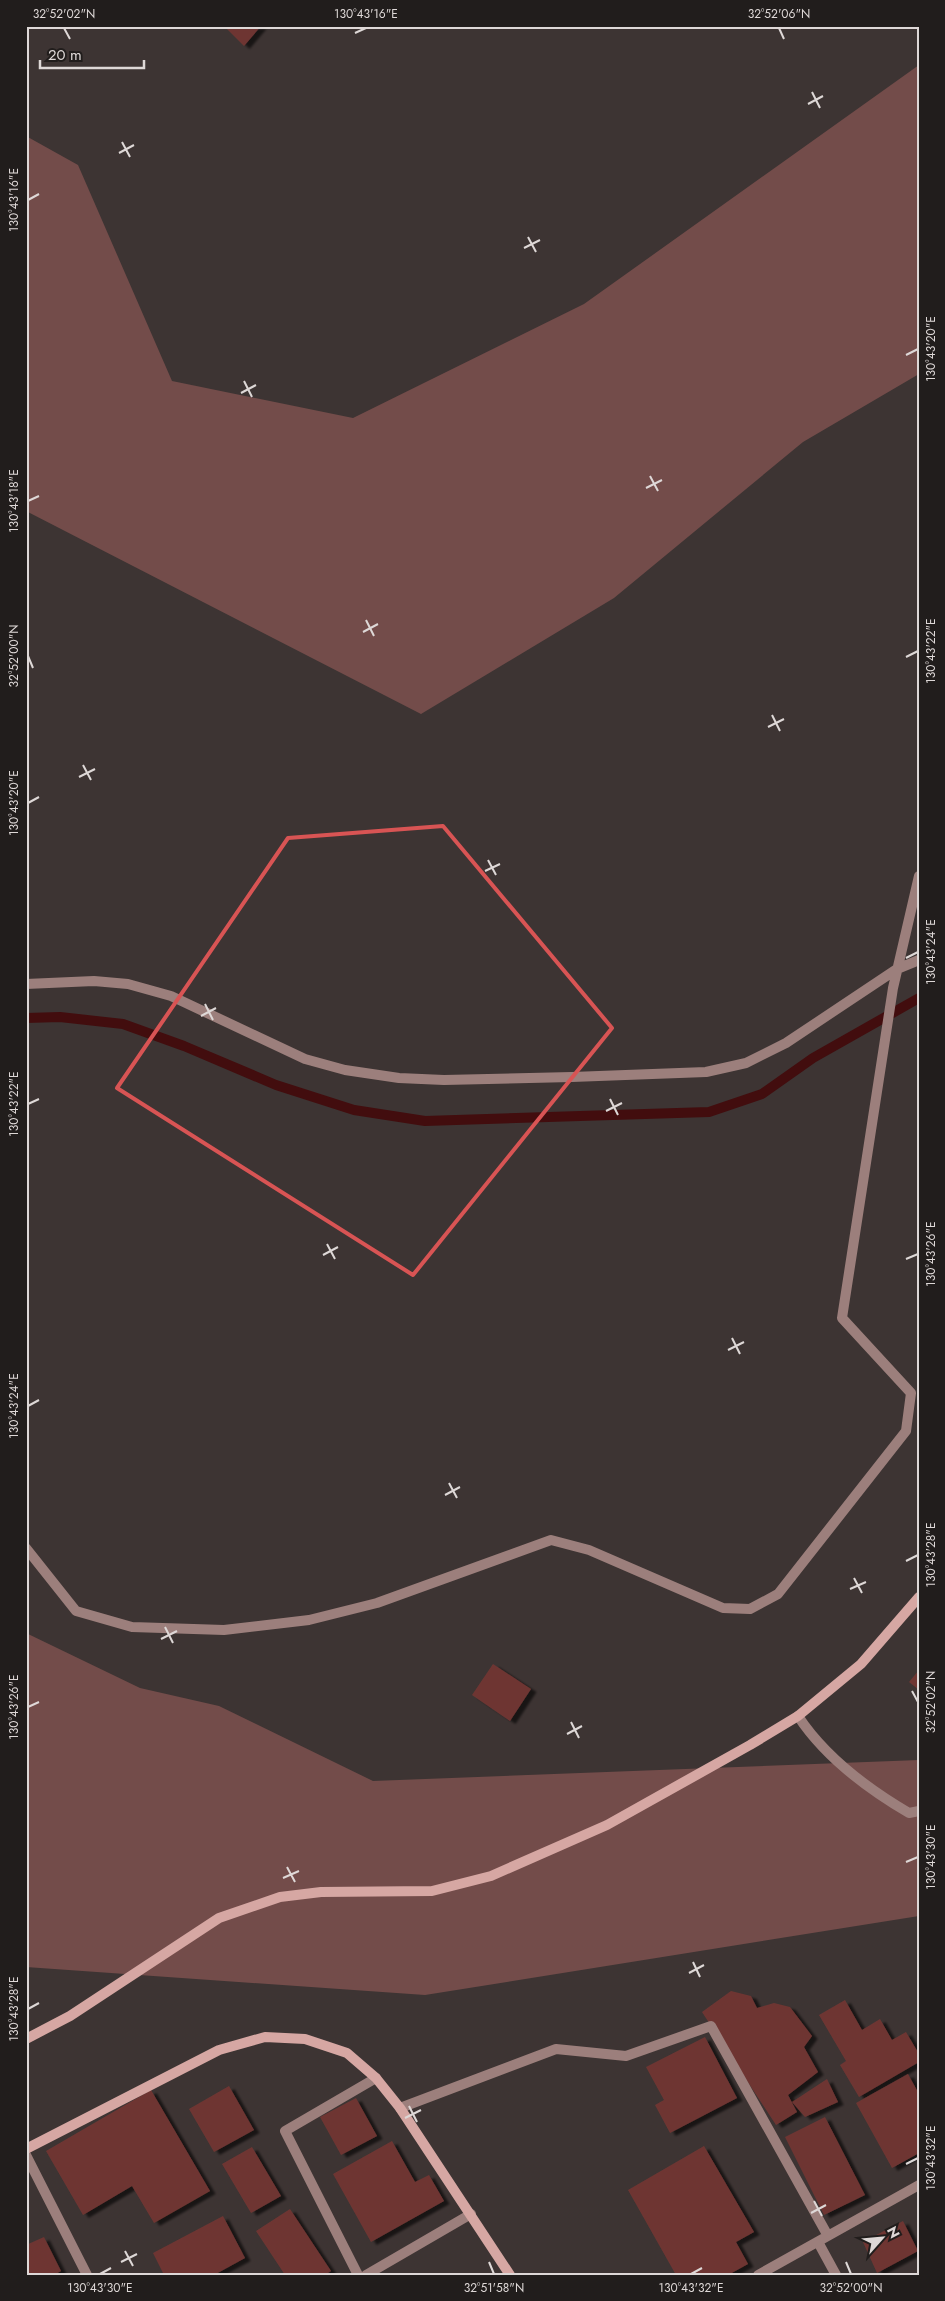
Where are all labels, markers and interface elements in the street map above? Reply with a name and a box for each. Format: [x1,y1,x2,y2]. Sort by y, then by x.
text: 32°52'02"N [33,5,95,23]
text: 130°43'16"E [334,5,398,23]
text: 32°52'06"N [748,5,810,23]
scale bar [40,38,144,70]
text: 20 m [48,44,82,66]
text: 130°43'16"E [5,168,23,232]
text: 130°43'20"E [922,316,940,382]
text: 130°43'18"E [5,469,23,533]
text: 130°43'22"E [922,618,940,684]
text: 32°52'00"N [5,624,23,688]
text: 130°43'20"E [5,770,23,836]
text: 130°43'24"E [922,919,940,985]
text: 130°43'22"E [5,1071,23,1137]
text: 130°43'26"E [922,1221,940,1287]
text: 130°43'24"E [5,1373,23,1439]
text: 130°43'28"E [922,1522,940,1588]
text: 32°52'02"N [922,1671,940,1733]
text: 130°43'26"E [5,1674,23,1740]
text: 130°43'30"E [922,1824,940,1890]
text: 130°43'28"E [5,1976,23,2042]
text: 130°43'32"E [922,2125,940,2191]
north arrow [858,2214,908,2264]
text: N [882,2223,905,2242]
text: 130°43'30"E [67,2279,133,2297]
text: 32°51'58"N [464,2279,524,2297]
text: 130°43'32"E [658,2279,724,2297]
text: 32°52'00"N [819,2279,883,2297]

